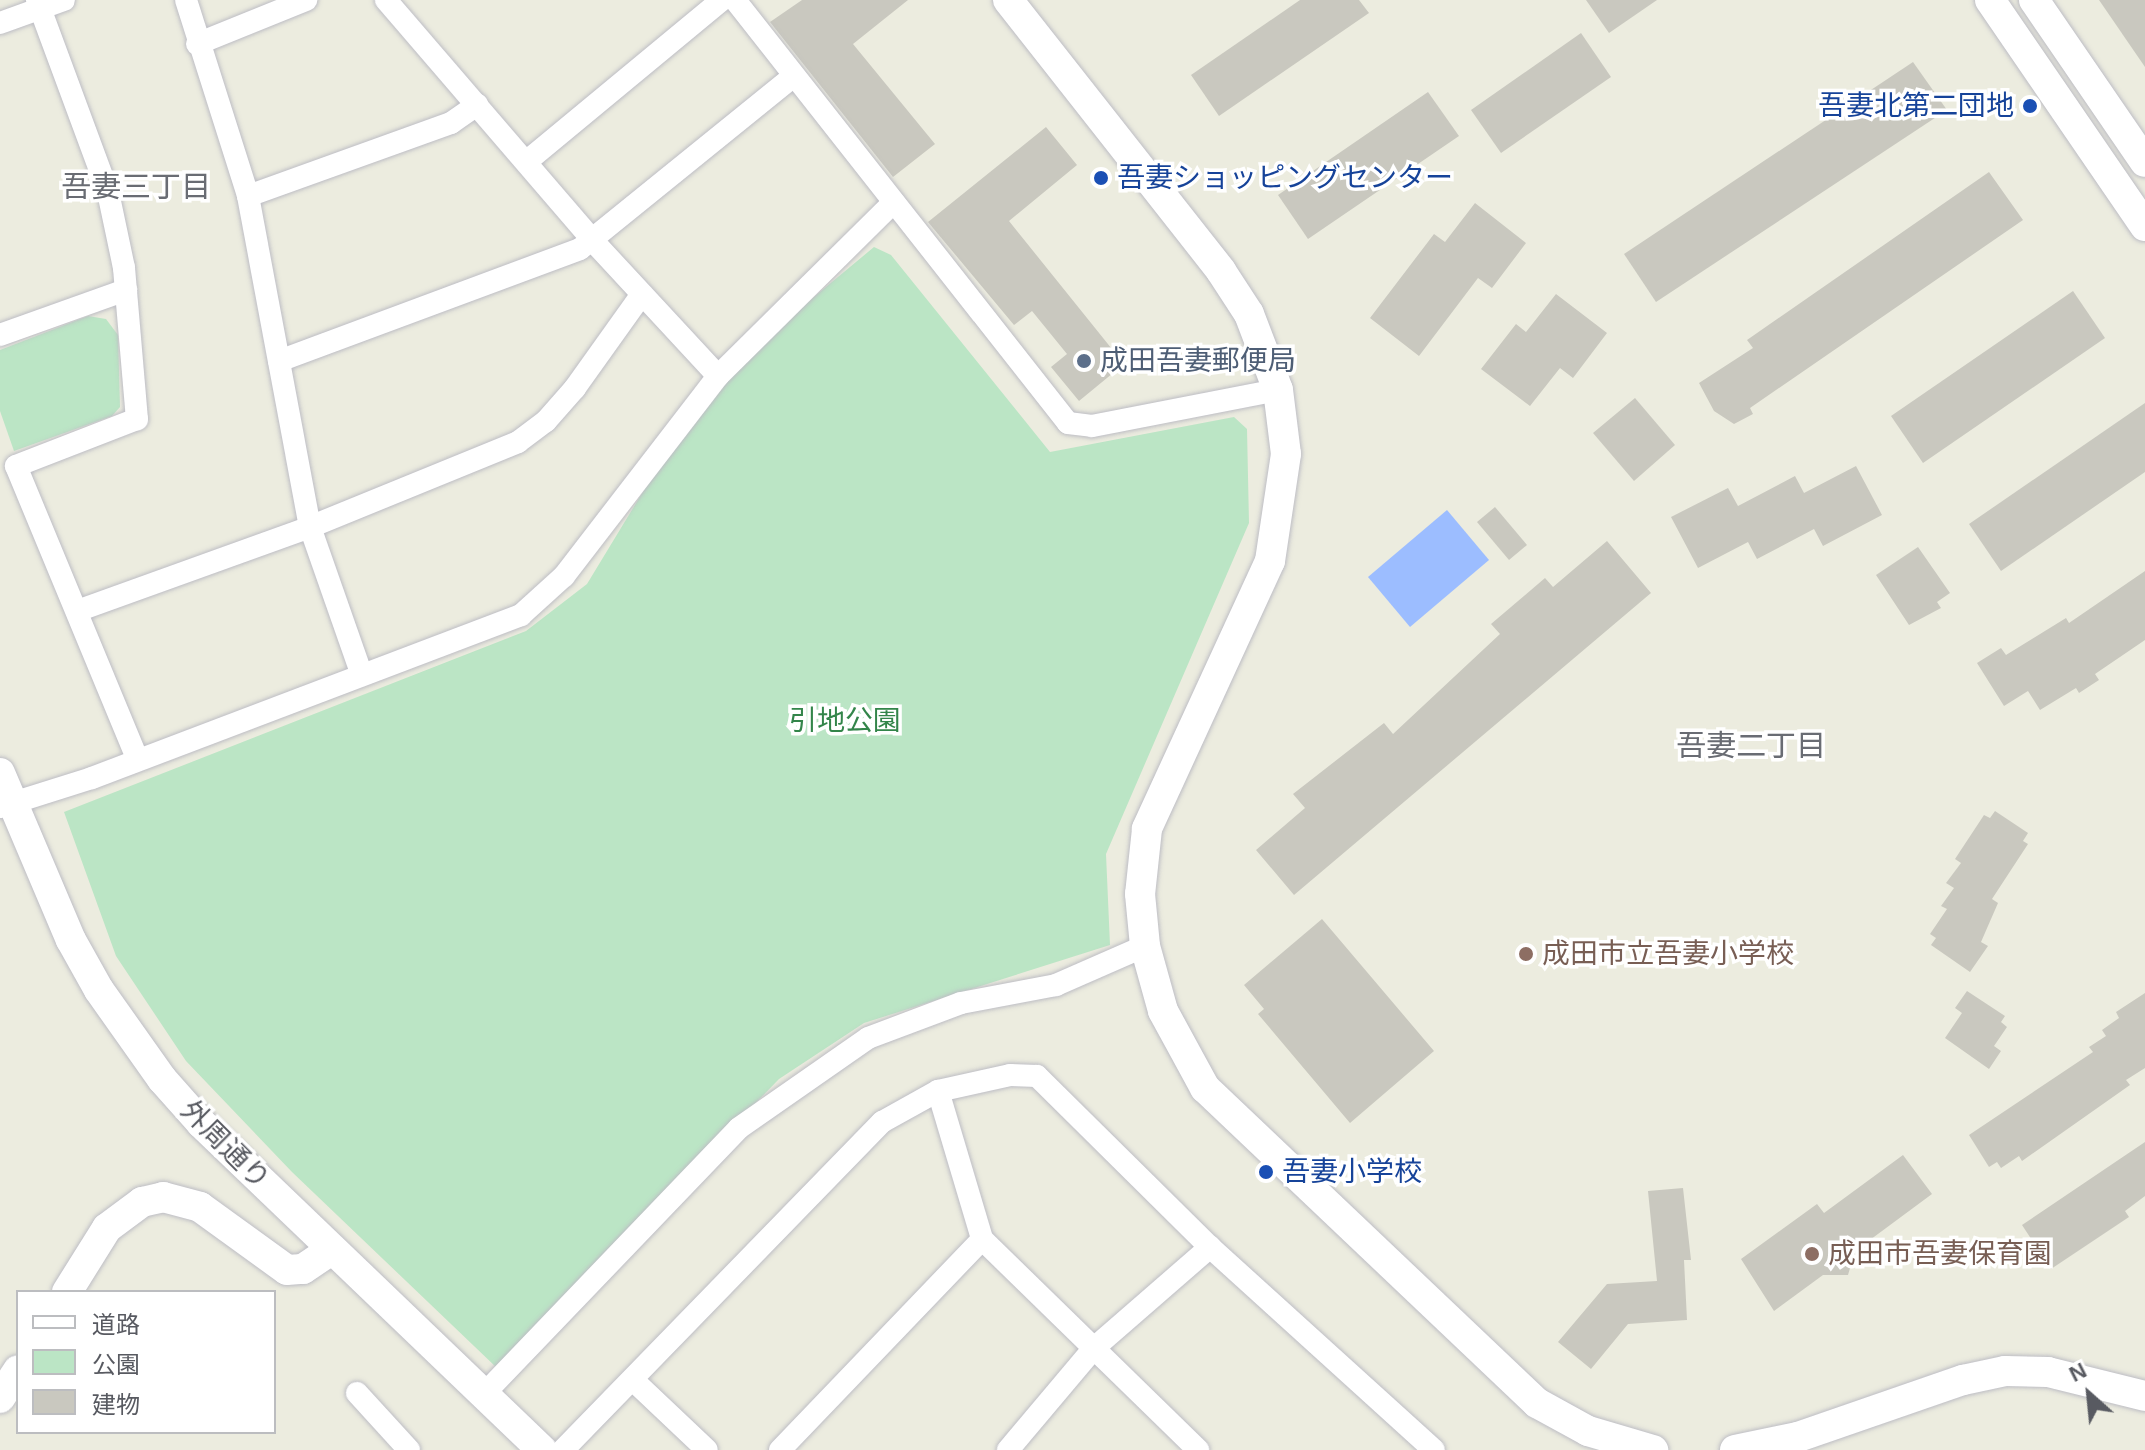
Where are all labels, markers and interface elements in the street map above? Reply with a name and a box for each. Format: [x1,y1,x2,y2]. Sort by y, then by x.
place label: 吾妻北第二団地 [1818,89,2014,123]
marker: 吾妻北第二団地 [2021,97,2039,115]
place label: 吾妻ショッピングセンター [1117,161,1453,195]
district label: 吾妻三丁目 [61,169,211,205]
marker: 吾妻ショッピングセンター [1092,169,1110,187]
place label: 成田吾妻郵便局 [1100,344,1296,378]
marker: 成田吾妻郵便局 [1075,352,1093,370]
park label: 引地公園 [789,704,901,738]
district label: 吾妻二丁目 [1676,728,1826,764]
place label: 成田市立吾妻小学校 [1542,937,1794,971]
marker: 成田市立吾妻小学校 [1517,945,1535,963]
street label: 外周通り [174,1094,276,1196]
place label: 吾妻小学校 [1282,1155,1422,1189]
marker: 吾妻小学校 [1257,1163,1275,1181]
place label: 成田市吾妻保育園 [1828,1237,2052,1271]
marker: 成田市吾妻保育園 [1803,1245,1821,1263]
legend [16,1290,276,1434]
text: 道路 [92,1311,140,1338]
text: 公園 [92,1351,140,1378]
north arrow [2049,1354,2129,1434]
text: N [2065,1357,2091,1387]
text: 建物 [92,1391,140,1418]

